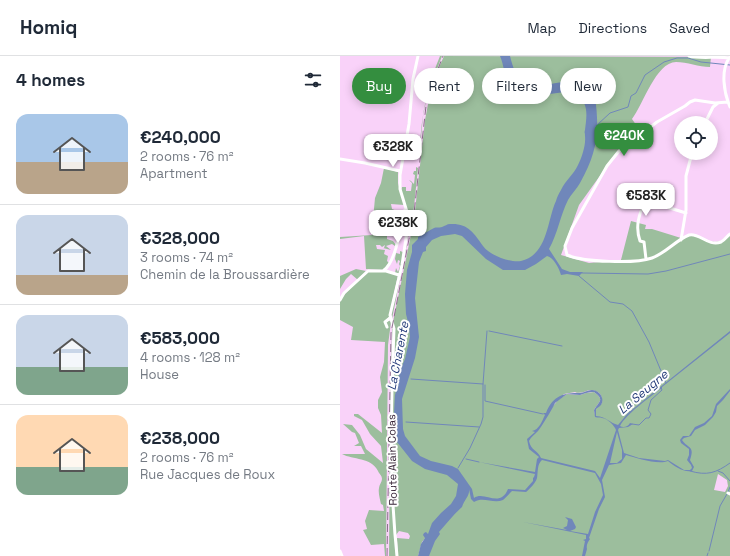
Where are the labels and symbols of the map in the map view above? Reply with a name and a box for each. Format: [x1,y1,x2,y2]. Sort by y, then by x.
pin: €240K [596,123,652,157]
pin: €328K [365,134,421,168]
pin: €583K [618,183,674,217]
pin: €238K [370,210,426,244]
water label: La Charente [384,319,413,392]
water label: La Seugne [615,366,672,418]
street label: Route Alain Colas [384,414,400,506]

